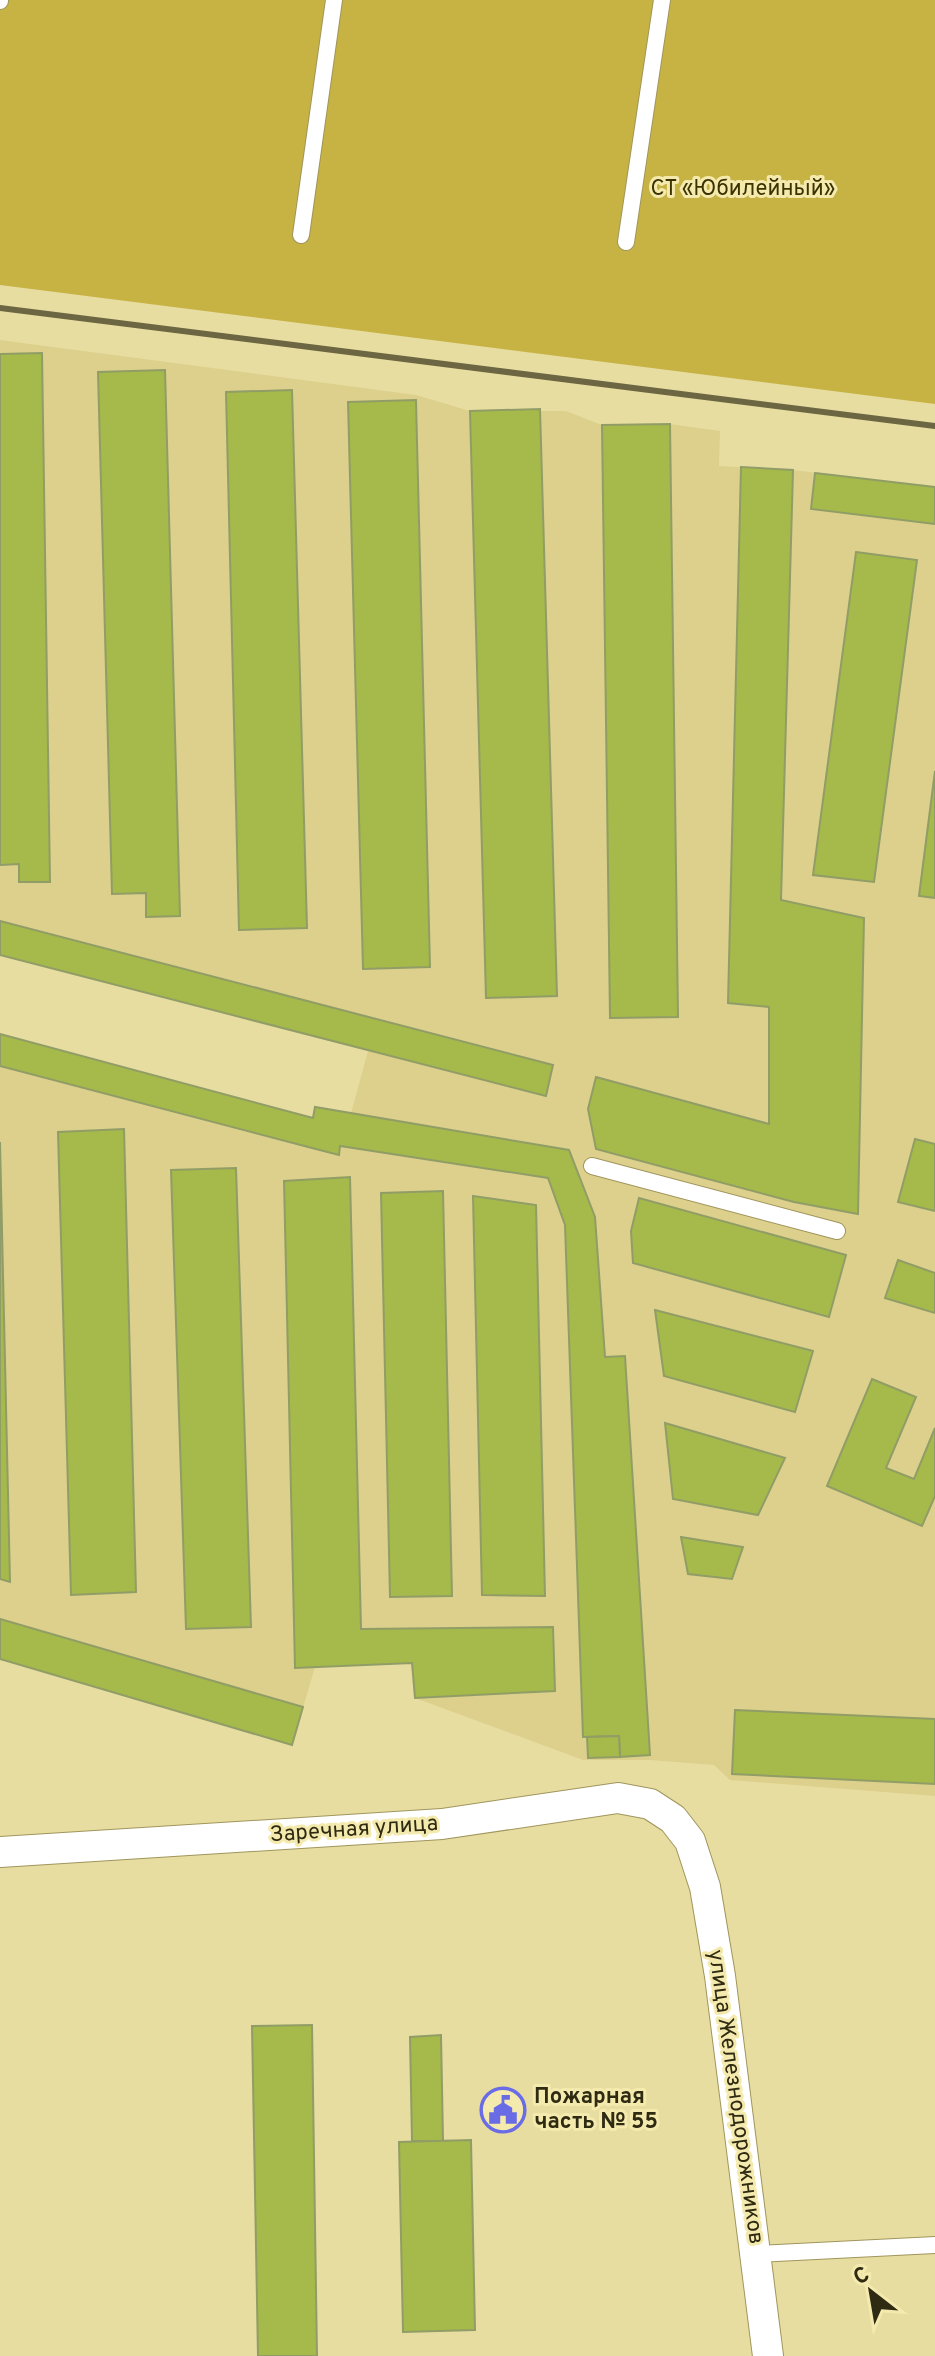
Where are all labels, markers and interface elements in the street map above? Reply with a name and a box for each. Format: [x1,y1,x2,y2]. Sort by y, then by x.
park label: СТ «Юбилейный» [651,176,835,203]
street label: Заречная улица [269,1811,439,1849]
street label: улица Железнодорожников [701,1948,769,2246]
place label: Пожарная часть № 55 [534,2084,658,2136]
public building icon: Пожарная часть № 55 [479,2086,527,2134]
north arrow [831,2252,911,2332]
text: С [849,2262,875,2292]

